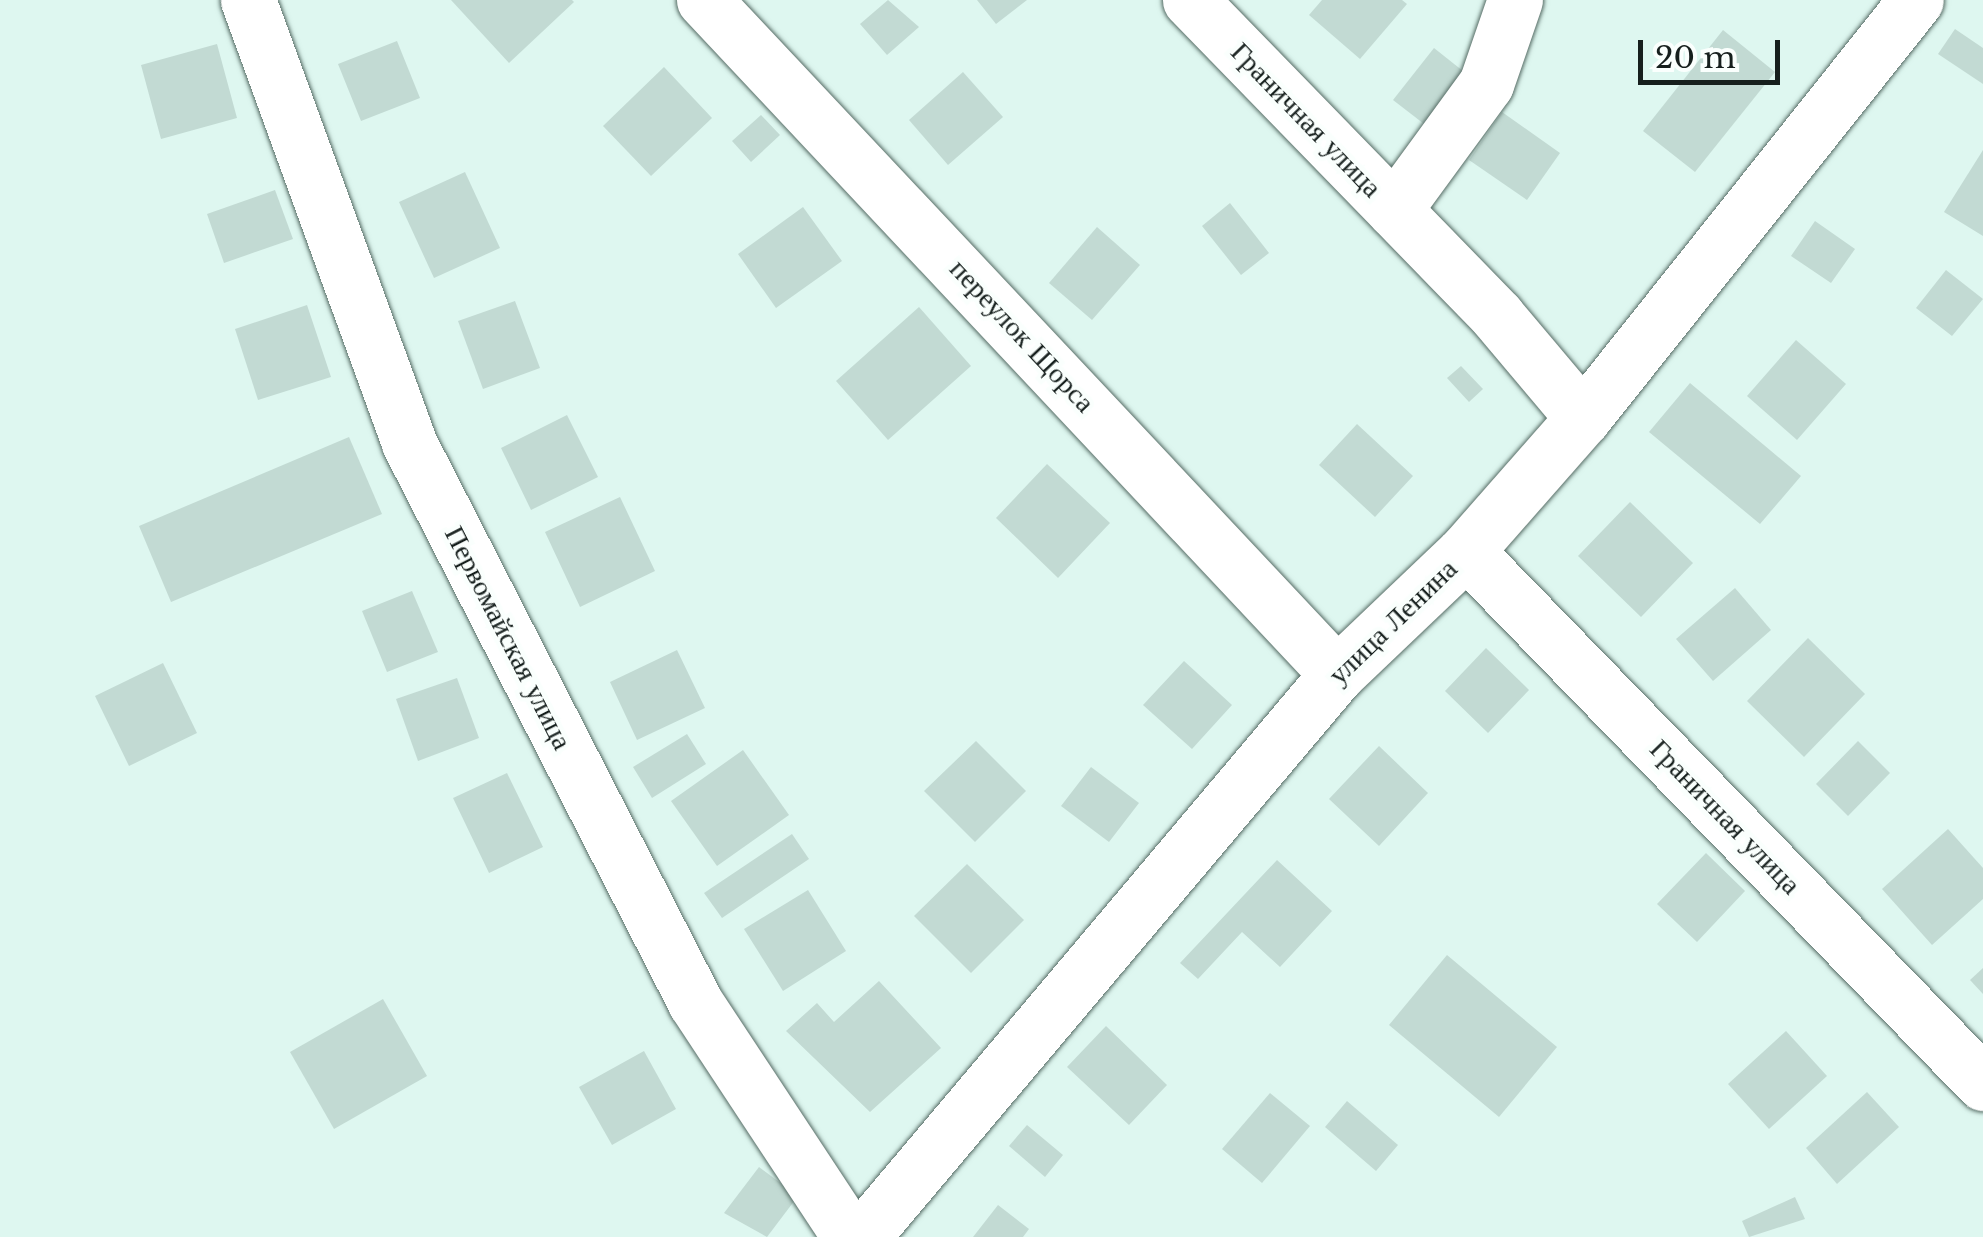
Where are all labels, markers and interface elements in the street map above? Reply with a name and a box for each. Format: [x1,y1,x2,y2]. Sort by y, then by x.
scale bar [1643,20,1786,82]
street label: Граничная улица [1224,36,1388,204]
text: 20 m [1655,39,1736,76]
street label: переулок Щорса [943,253,1101,419]
street label: Первомайская улица [437,521,579,755]
street label: улица Ленина [1322,552,1464,692]
street label: Граничная улица [1643,733,1807,901]

